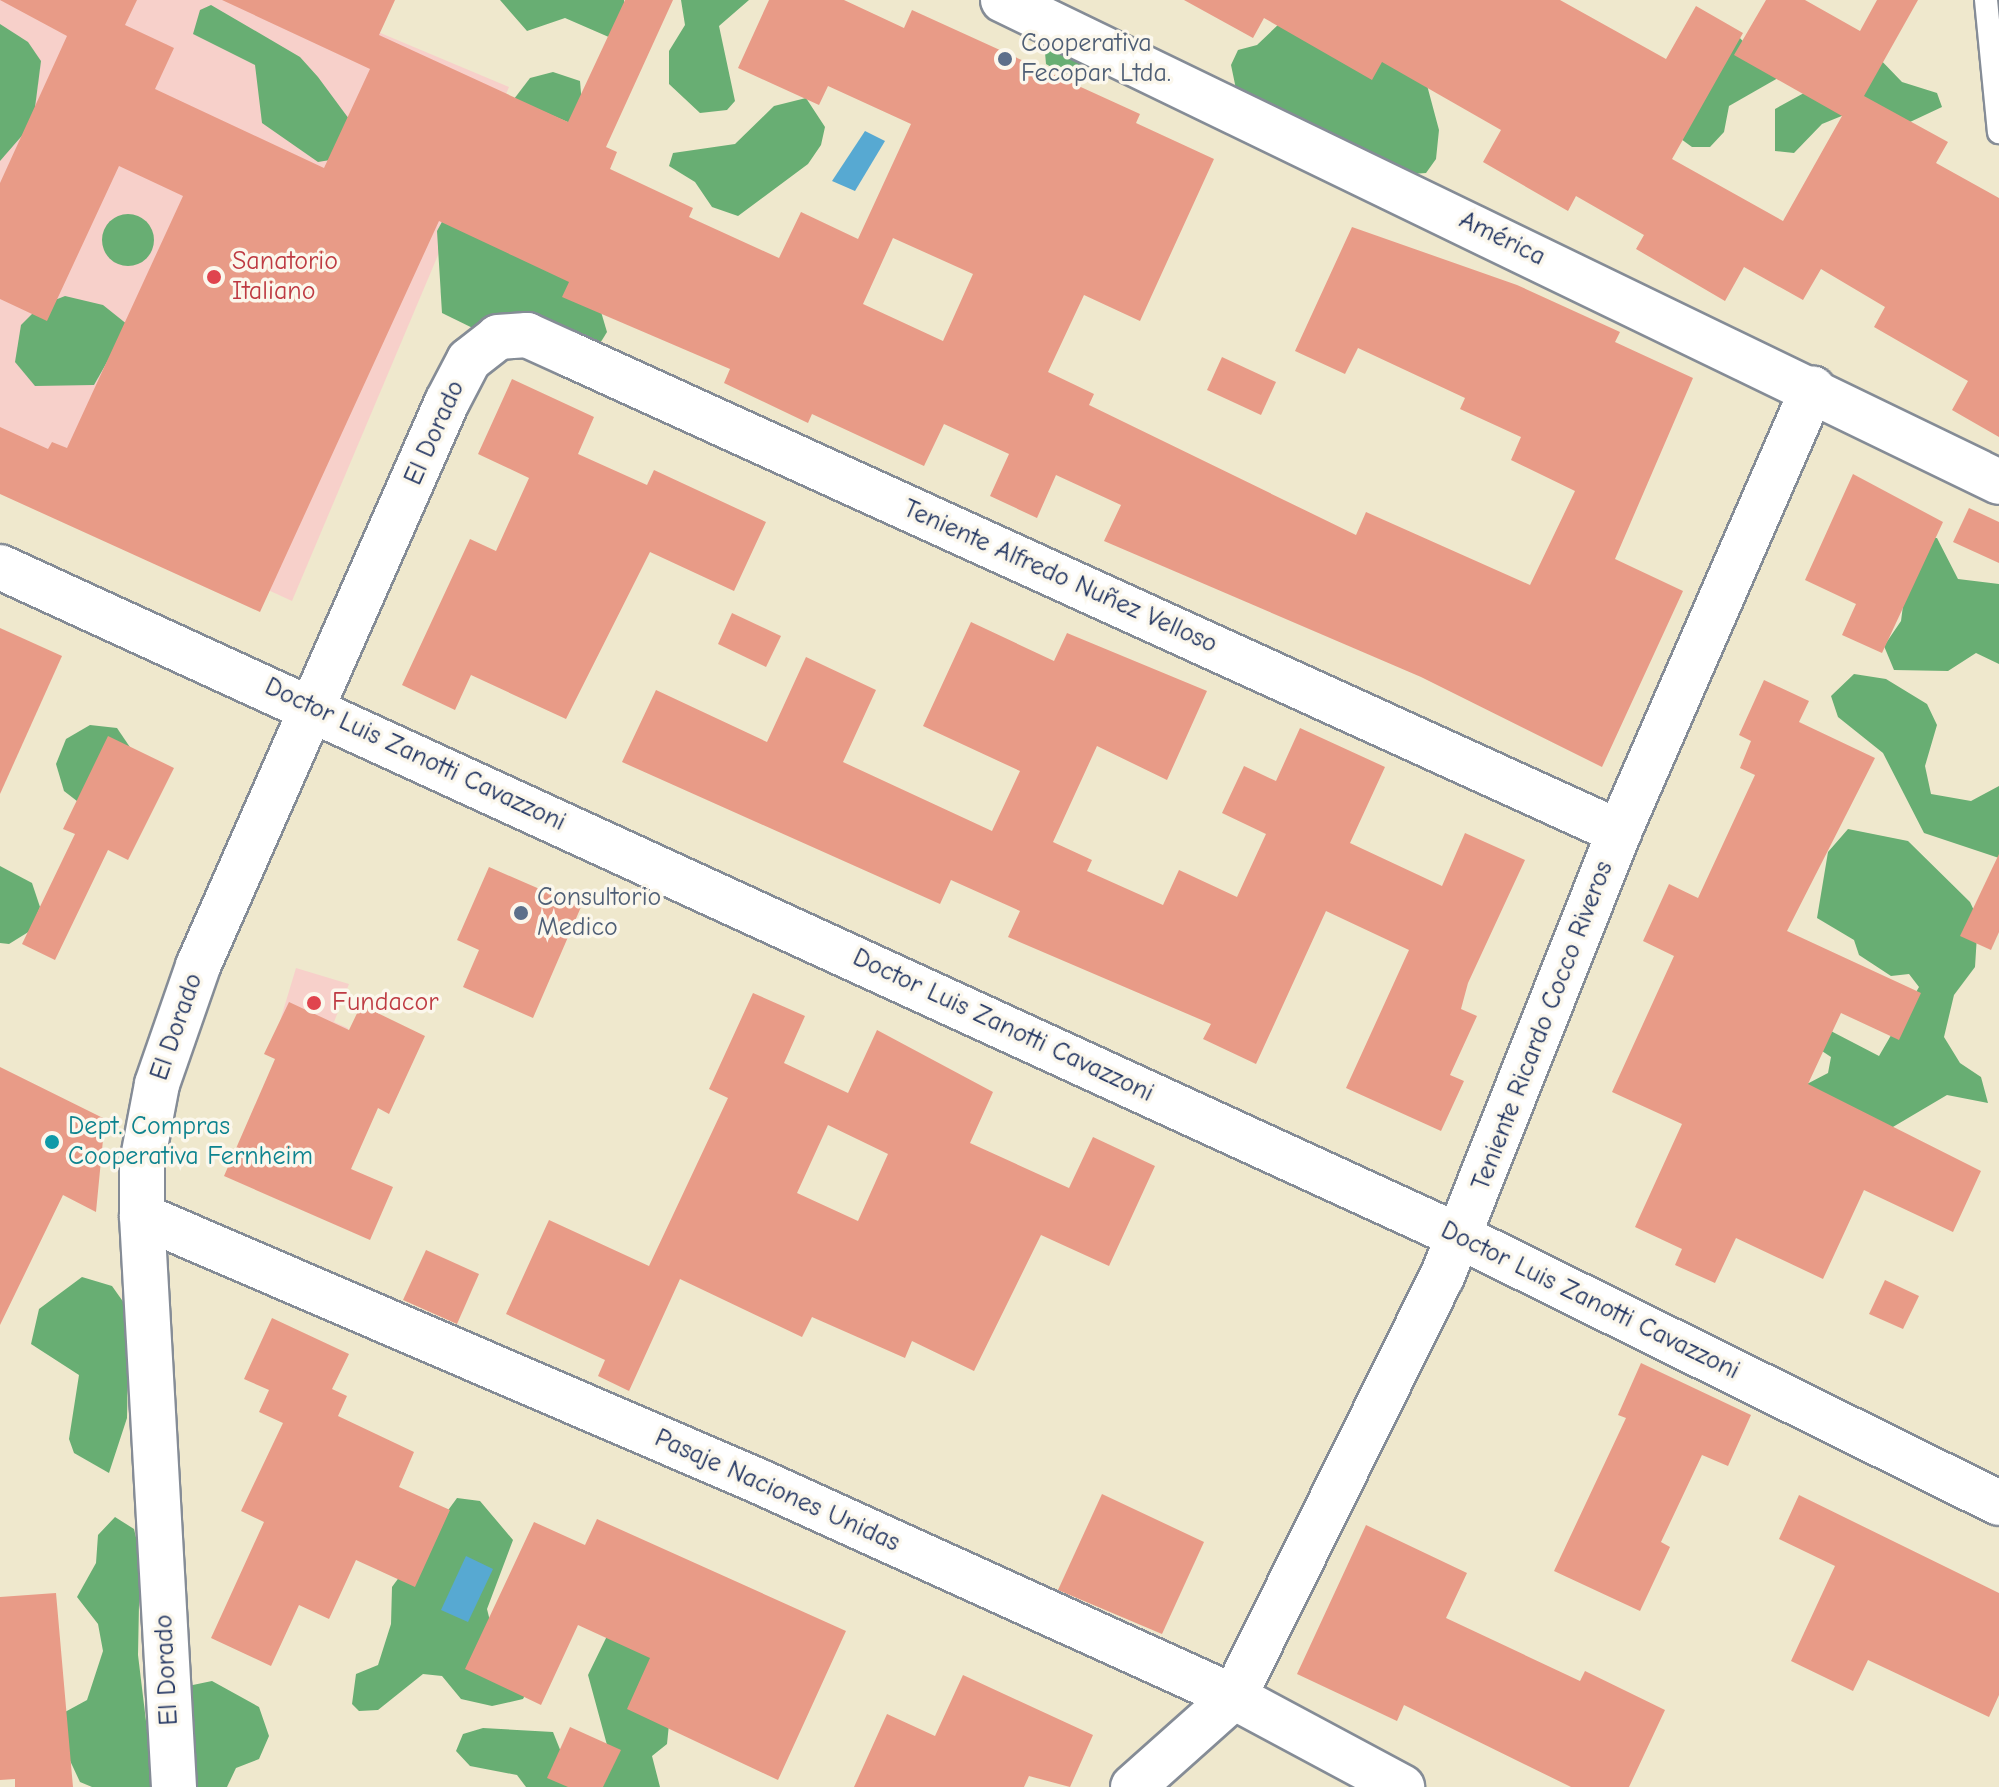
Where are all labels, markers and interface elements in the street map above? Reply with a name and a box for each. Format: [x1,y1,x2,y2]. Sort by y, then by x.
place label: Cooperativa Fecopar Ltda. [1021,28,1171,90]
marker: Cooperativa Fecopar Ltda. [996,50,1014,68]
street label: América [1454,205,1550,273]
place label: Sanatorio Italiano [232,246,338,308]
marker: Sanatorio Italiano [203,266,225,288]
street label: El Dorado [398,376,472,490]
street label: Teniente Alfredo Nuñez Velloso [898,494,1222,660]
street label: Doctor Luis Zanotti Cavazzoni [260,671,570,839]
street label: Teniente Ricardo Cocco Riveros [1466,857,1620,1195]
place label: Consultorio Medico [537,882,661,944]
marker: Consultorio Medico [512,904,530,922]
street label: Doctor Luis Zanotti Cavazzoni [848,942,1158,1110]
street label: El Dorado [144,969,210,1085]
place label: Fundacor [332,987,438,1019]
marker: Fundacor [303,992,325,1014]
place label: Dept. Compras Cooperativa Fernheim [68,1111,313,1172]
marker: Dept. Compras Cooperativa Fernheim [43,1133,61,1151]
street label: Doctor Luis Zanotti Cavazzoni [1436,1215,1744,1387]
street label: Pasaje Naciones Unidas [650,1423,904,1559]
street label: El Dorado [149,1614,185,1726]

